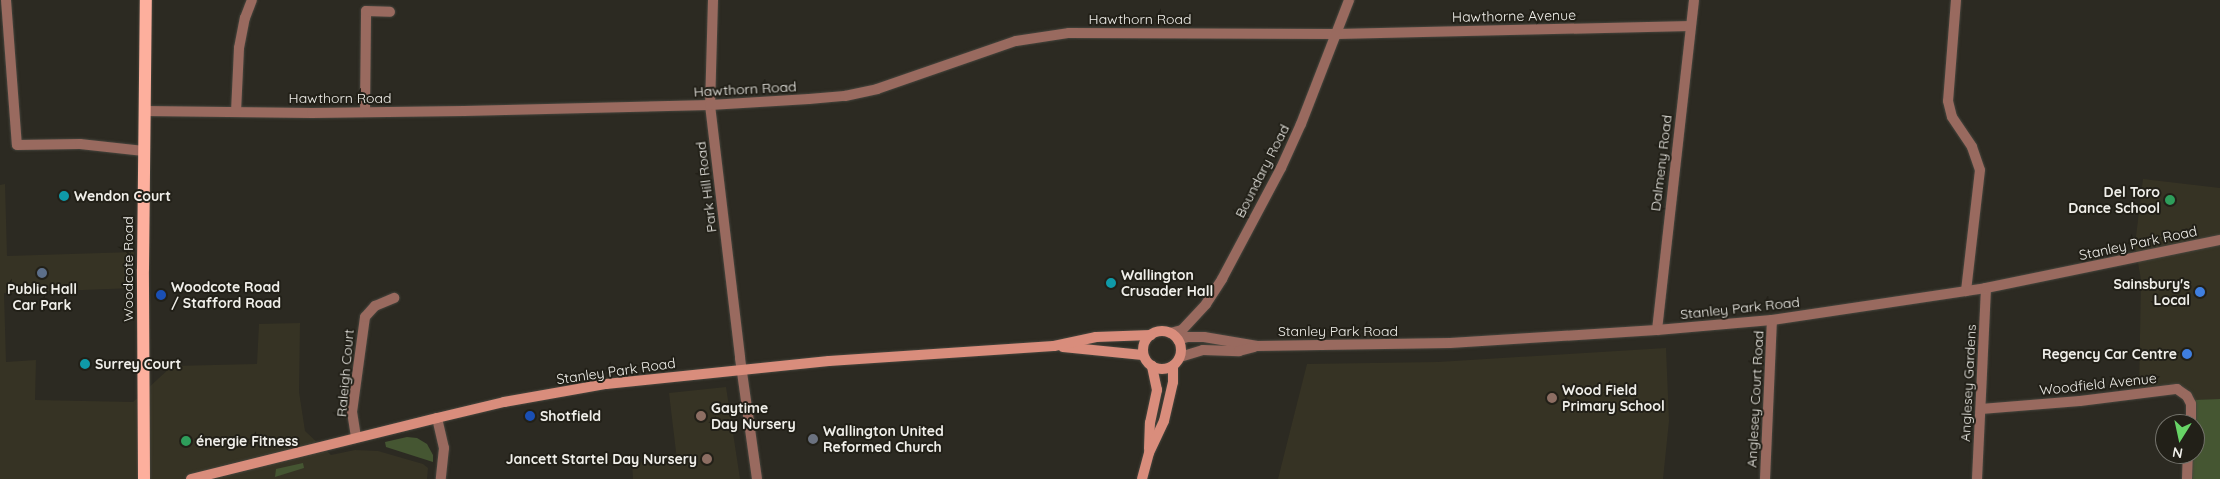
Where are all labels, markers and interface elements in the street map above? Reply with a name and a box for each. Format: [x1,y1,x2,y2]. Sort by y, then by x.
street label: Hawthorne Avenue [1452,7,1576,25]
street label: Hawthorn Road [1089,11,1191,27]
street label: Hawthorn Road [693,78,797,100]
street label: Hawthorn Road [289,90,391,106]
street label: Dalmeny Road [1647,114,1675,212]
street label: Boundary Road [1231,122,1293,220]
street label: Park Hill Road [692,141,720,233]
place label: Del Toro Dance School [2068,184,2160,216]
place label: Wendon Court [74,188,171,204]
marker: Wendon Court [58,190,70,202]
marker: Del Toro Dance School [2164,194,2176,206]
street label: Woodcote Road [120,216,136,322]
street label: Stanley Park Road [2078,222,2198,264]
marker: Public Hall Car Park [36,267,48,279]
place label: Wallington Crusader Hall [1121,267,1213,300]
place label: Sainsbury's Local [2113,276,2190,308]
marker: Wallington Crusader Hall [1105,277,1117,289]
place label: Woodcote Road / Stafford Road [171,279,281,312]
place label: Public Hall Car Park [7,281,77,314]
marker: Sainsbury's Local [2194,286,2206,298]
marker: Woodcote Road / Stafford Road [155,289,167,301]
street label: Stanley Park Road [1679,293,1801,323]
street label: Stanley Park Road [1278,323,1398,339]
street label: Anglesey Gardens [1957,324,1979,442]
street label: Raleigh Court [333,328,357,418]
street label: Anglesey Court Road [1743,330,1767,468]
place label: Regency Car Centre [2042,346,2177,362]
marker: Regency Car Centre [2181,348,2193,360]
street label: Stanley Park Road [555,354,677,388]
place label: Surrey Court [95,356,181,372]
marker: Surrey Court [79,358,91,370]
street label: Woodfield Avenue [2038,369,2158,399]
place label: Wood Field Primary School [1562,382,1665,414]
marker: Wood Field Primary School [1546,392,1558,404]
place label: Gaytime Day Nursery [711,400,796,432]
place label: Shotfield [540,408,601,424]
marker: Shotfield [524,410,536,422]
marker: Gaytime Day Nursery [695,410,707,422]
north arrow [2155,414,2205,464]
place label: Wallington United Reformed Church [823,423,944,456]
place label: énergie Fitness [196,433,298,449]
marker: Wallington United Reformed Church [807,433,819,445]
marker: énergie Fitness [180,435,192,447]
text: N [2171,443,2184,463]
place label: Jancett Startel Day Nursery [506,451,697,467]
marker: Jancett Startel Day Nursery [701,453,713,465]

